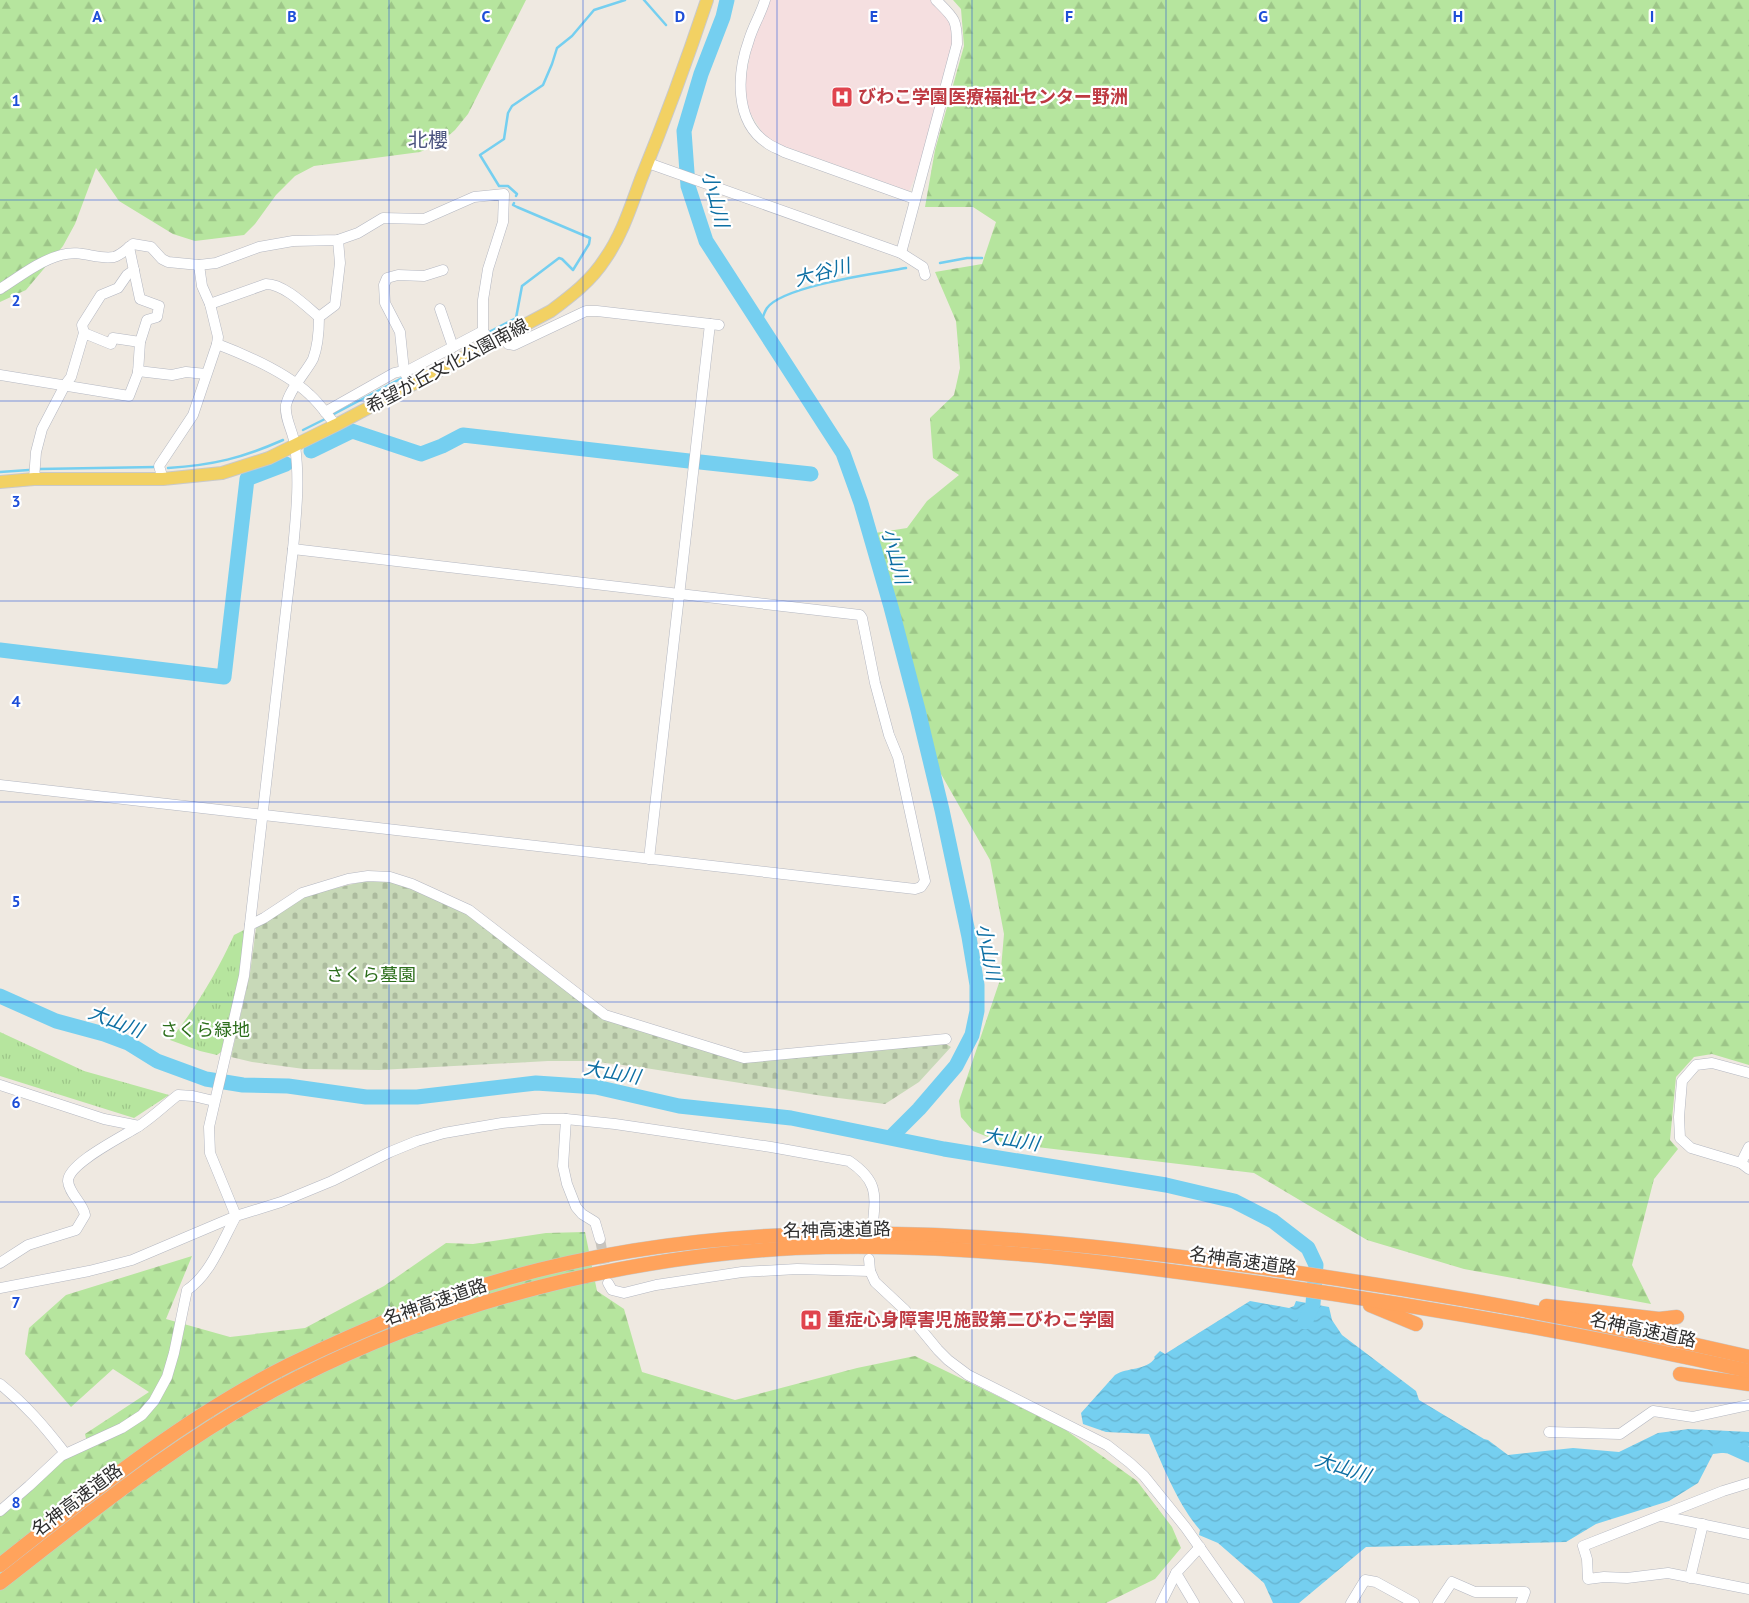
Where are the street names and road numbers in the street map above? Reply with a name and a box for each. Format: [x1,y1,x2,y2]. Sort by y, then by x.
street label: 希望が丘文化公園南線 [362,313,532,418]
street label: 名神高速道路 [783,1217,891,1242]
street label: 名神高速道路 [1188,1242,1298,1279]
street label: 名神高速道路 [380,1273,490,1330]
street label: 名神高速道路 [1588,1307,1698,1352]
street label: 名神高速道路 [27,1458,127,1541]

